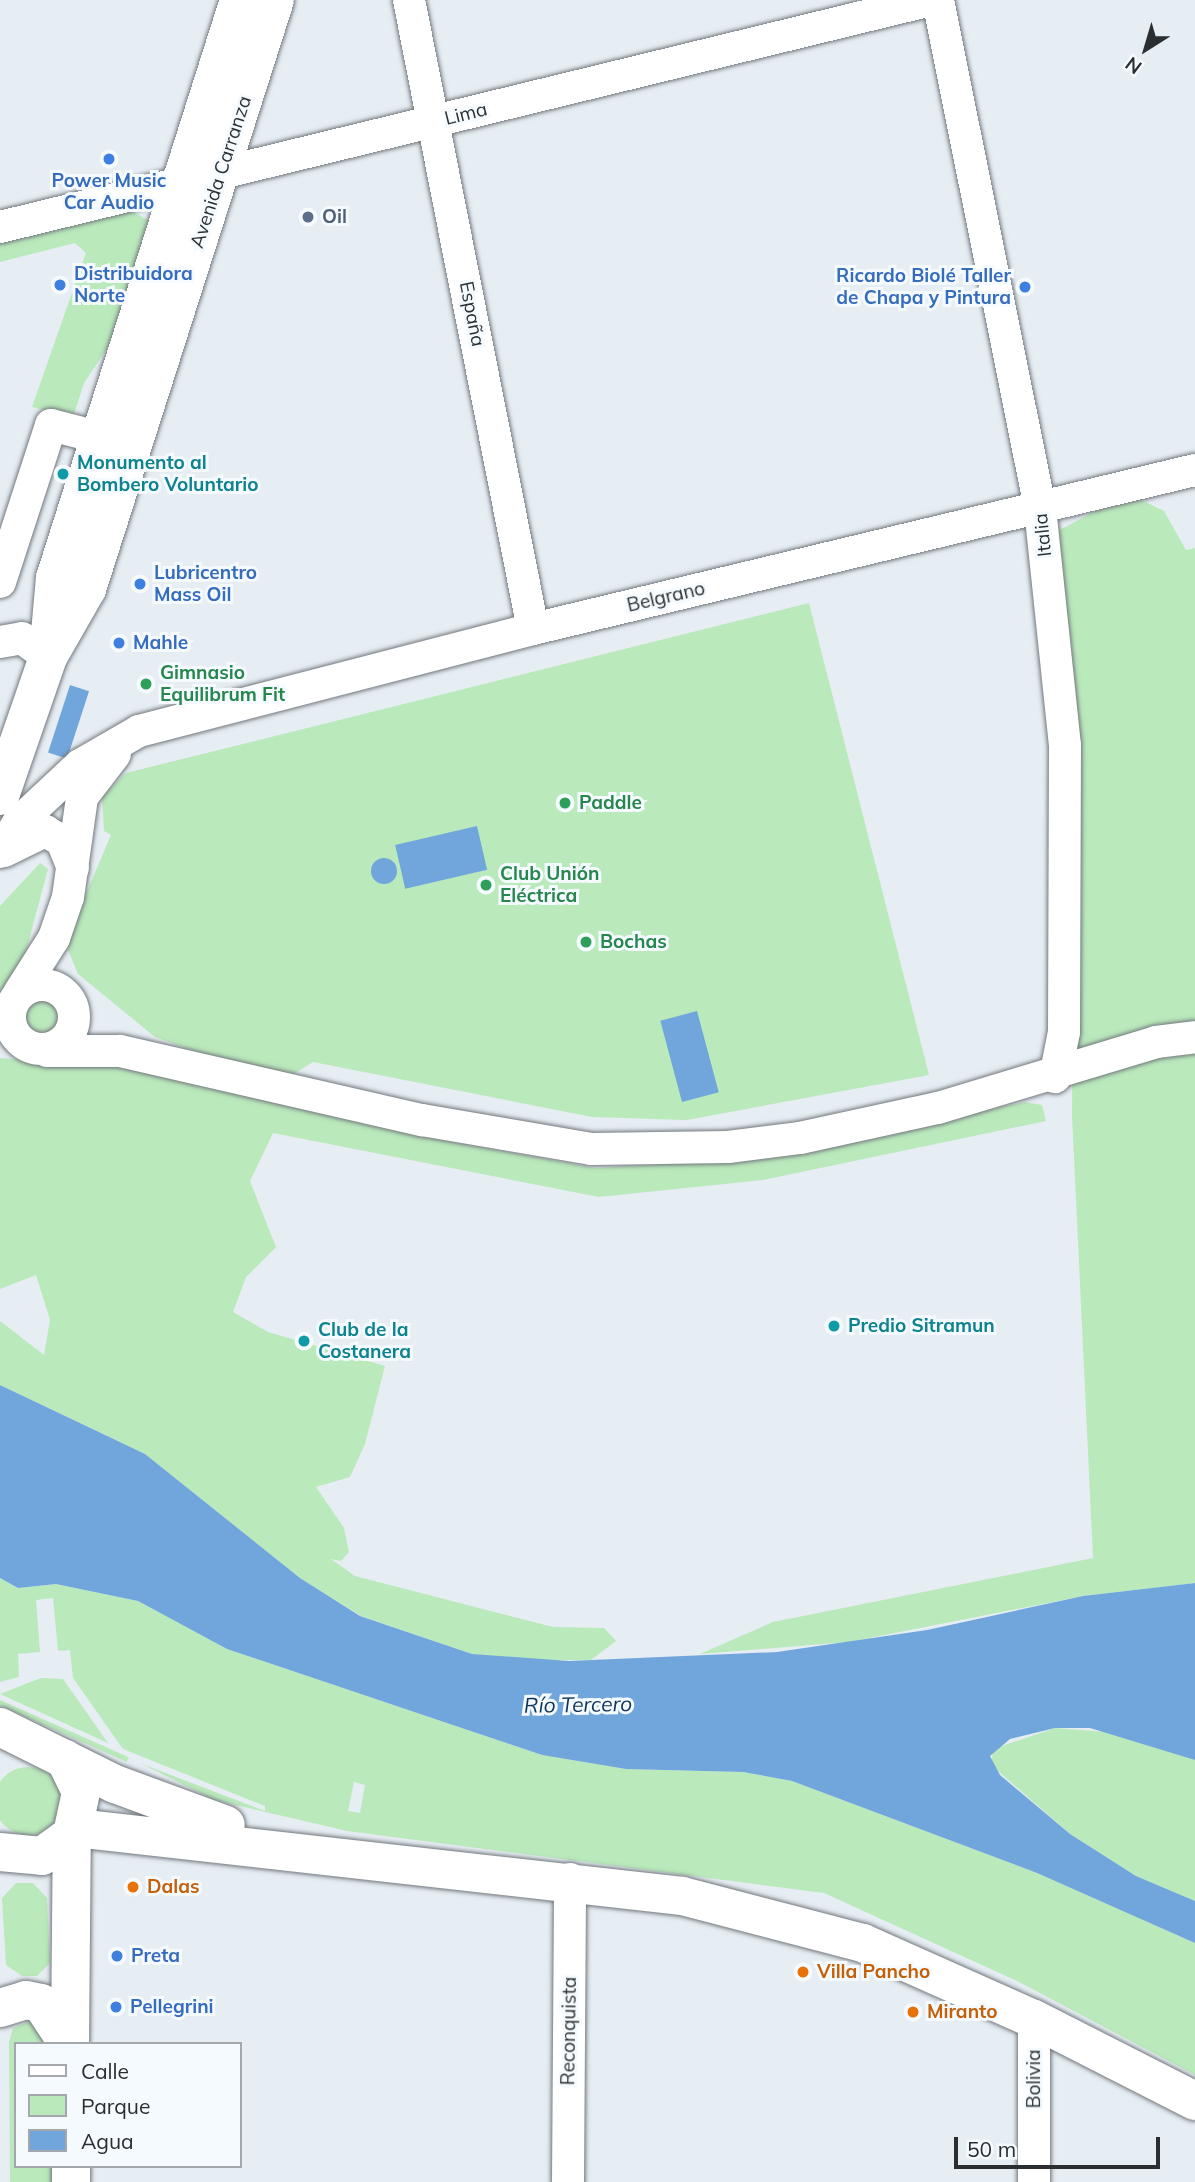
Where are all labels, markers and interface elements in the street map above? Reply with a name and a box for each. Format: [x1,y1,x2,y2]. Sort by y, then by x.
north arrow [1111,14,1181,84]
text: N [1120,52,1146,80]
street label: Avenida Carranza [186,93,256,251]
street label: Lima [442,98,490,130]
marker: Power Music Car Audio [101,151,117,167]
place label: Power Music Car Audio [52,170,166,214]
place label: Oil [322,206,347,228]
marker: Oil [300,209,316,225]
place label: Distribuidora Norte [74,263,193,307]
place label: Ricardo Biolé Taller de Chapa y Pintura [836,265,1011,309]
marker: Distribuidora Norte [52,277,68,293]
marker: Ricardo Biolé Taller de Chapa y Pintura [1017,279,1033,295]
street label: España [455,280,489,348]
place label: Monumento al Bombero Voluntario [77,452,259,496]
marker: Monumento al Bombero Voluntario [55,466,71,482]
street label: Italia [1029,512,1057,558]
place label: Lubricentro Mass Oil [154,562,257,606]
marker: Lubricentro Mass Oil [132,576,148,592]
street label: Belgrano [625,577,707,617]
place label: Mahle [133,632,188,654]
marker: Mahle [111,635,127,651]
place label: Gimnasio Equilibrum Fit [160,662,285,706]
marker: Gimnasio Equilibrum Fit [138,676,154,692]
place label: Paddle [579,792,642,814]
marker: Paddle [557,795,573,811]
place label: Club Unión Eléctrica [500,863,599,907]
marker: Club Unión Eléctrica [478,877,494,893]
place label: Bochas [600,931,667,953]
marker: Bochas [578,934,594,950]
place label: Predio Sitramun [848,1315,995,1337]
marker: Predio Sitramun [826,1318,842,1334]
place label: Club de la Costanera [318,1319,411,1363]
marker: Club de la Costanera [296,1333,312,1349]
water label: Río Tercero [524,1690,632,1718]
place label: Dalas [147,1876,200,1898]
marker: Dalas [125,1879,141,1895]
place label: Preta [131,1945,180,1967]
marker: Preta [109,1948,125,1964]
place label: Villa Pancho [817,1961,930,1983]
marker: Villa Pancho [795,1964,811,1980]
street label: Reconquista [557,1976,581,2086]
place label: Pellegrini [130,1996,214,2018]
marker: Pellegrini [108,1999,124,2015]
place label: Miranto [927,2001,997,2023]
marker: Miranto [905,2004,921,2020]
legend [14,2042,242,2168]
street label: Bolivia [1023,2050,1045,2108]
text: Calle [81,2058,129,2084]
text: Parque [81,2093,150,2119]
scale bar [957,2122,1164,2166]
text: Agua [81,2128,134,2154]
text: 50 m [967,2136,1016,2162]

